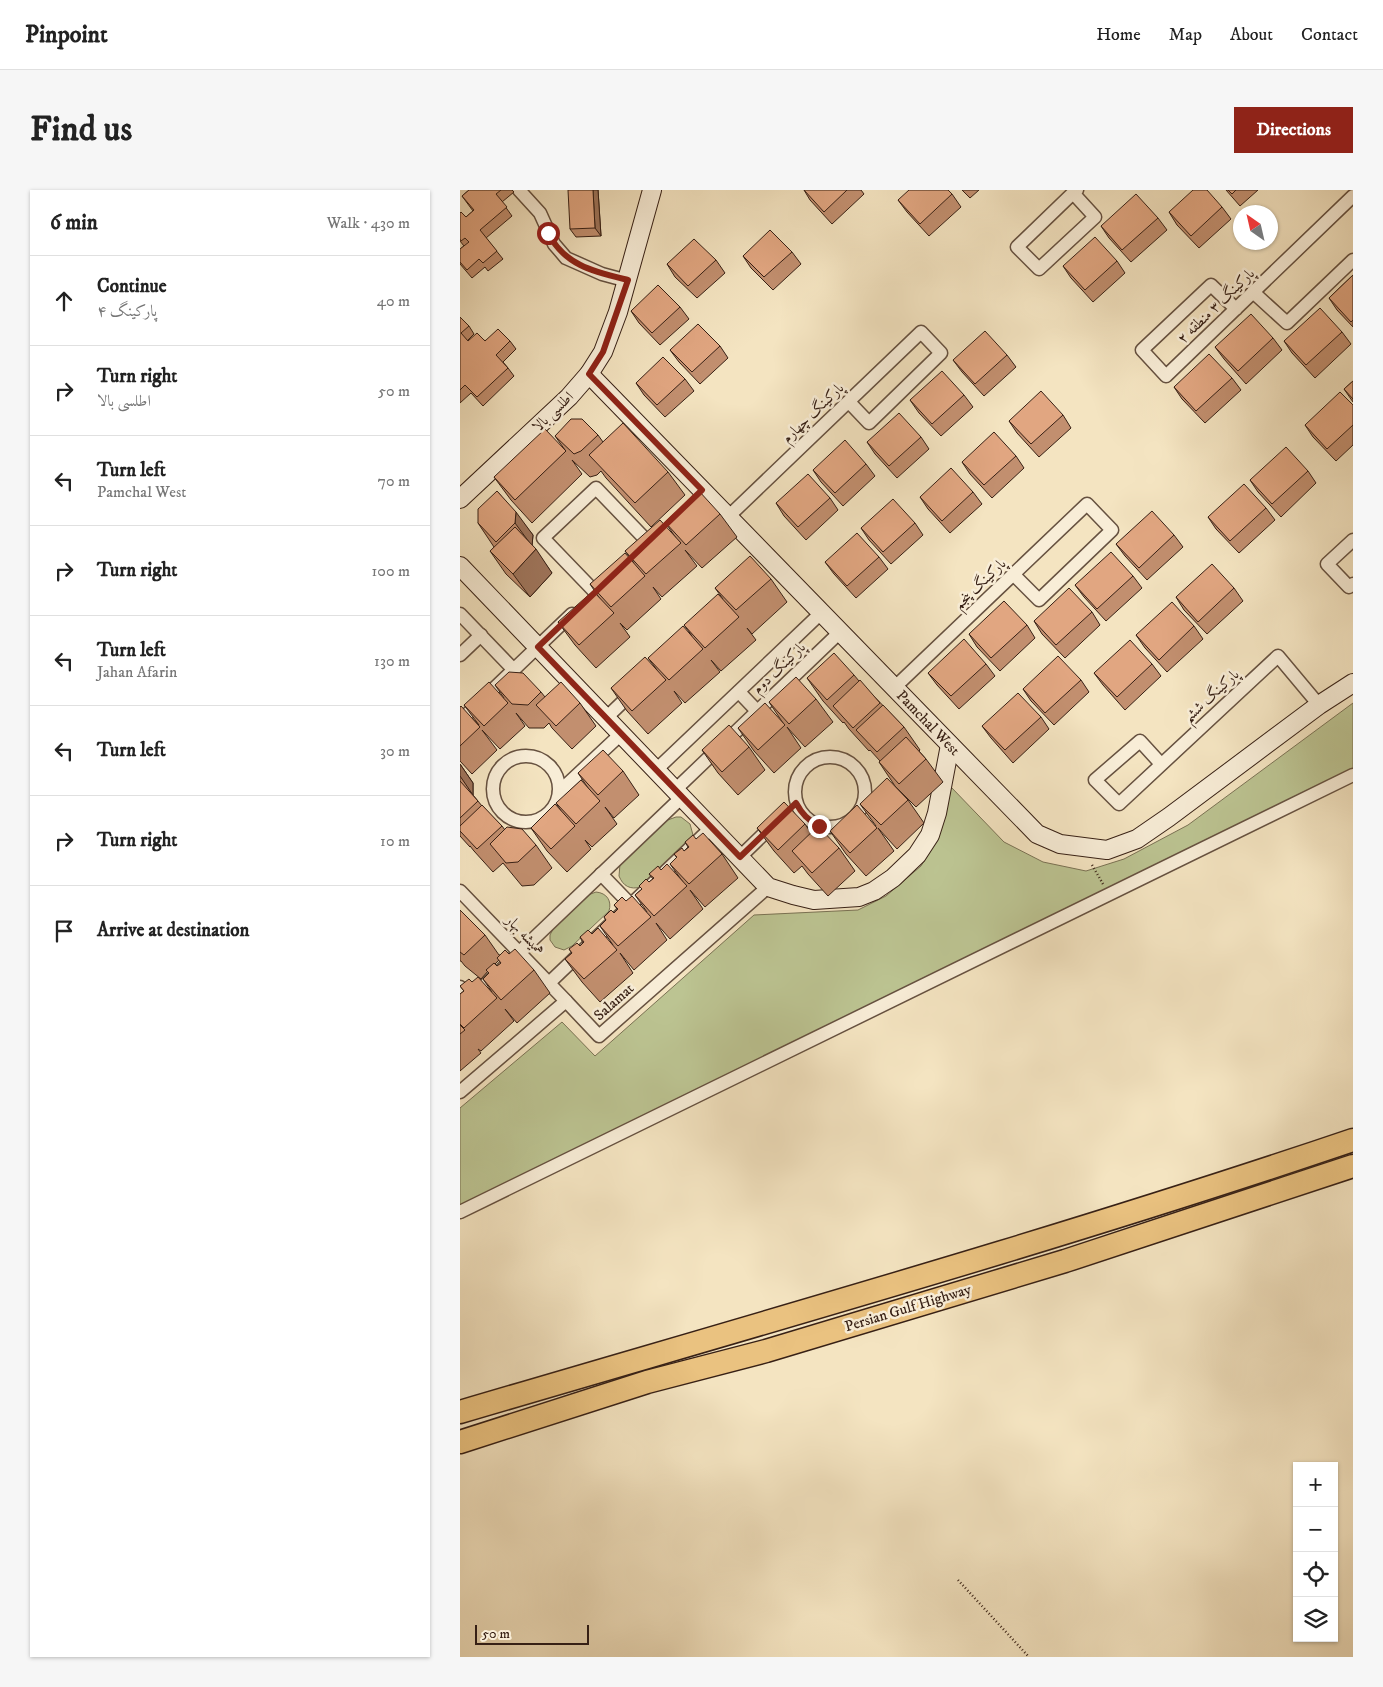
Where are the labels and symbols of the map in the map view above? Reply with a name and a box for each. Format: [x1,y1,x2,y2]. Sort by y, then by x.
north arrow [1233,205,1278,250]
route start [537,222,560,245]
street label: پارکینگ ۳ منطقه ۲ [1173,263,1260,348]
street label: پارکینگ چهارم [777,377,851,450]
street label: اطلسی بالا [528,388,578,437]
street label: پارکینگ پنجم [949,553,1014,616]
street label: پارکینگ دوم [748,636,813,700]
street label: پارکینگ ششم [1178,664,1247,731]
street label: Pamchal West [892,686,964,760]
route end [808,815,831,838]
street label: همیشه بهار [500,910,549,959]
street label: Salamat [590,979,638,1025]
street label: Persian Gulf Highway [842,1279,974,1336]
scale bar [475,1622,589,1645]

